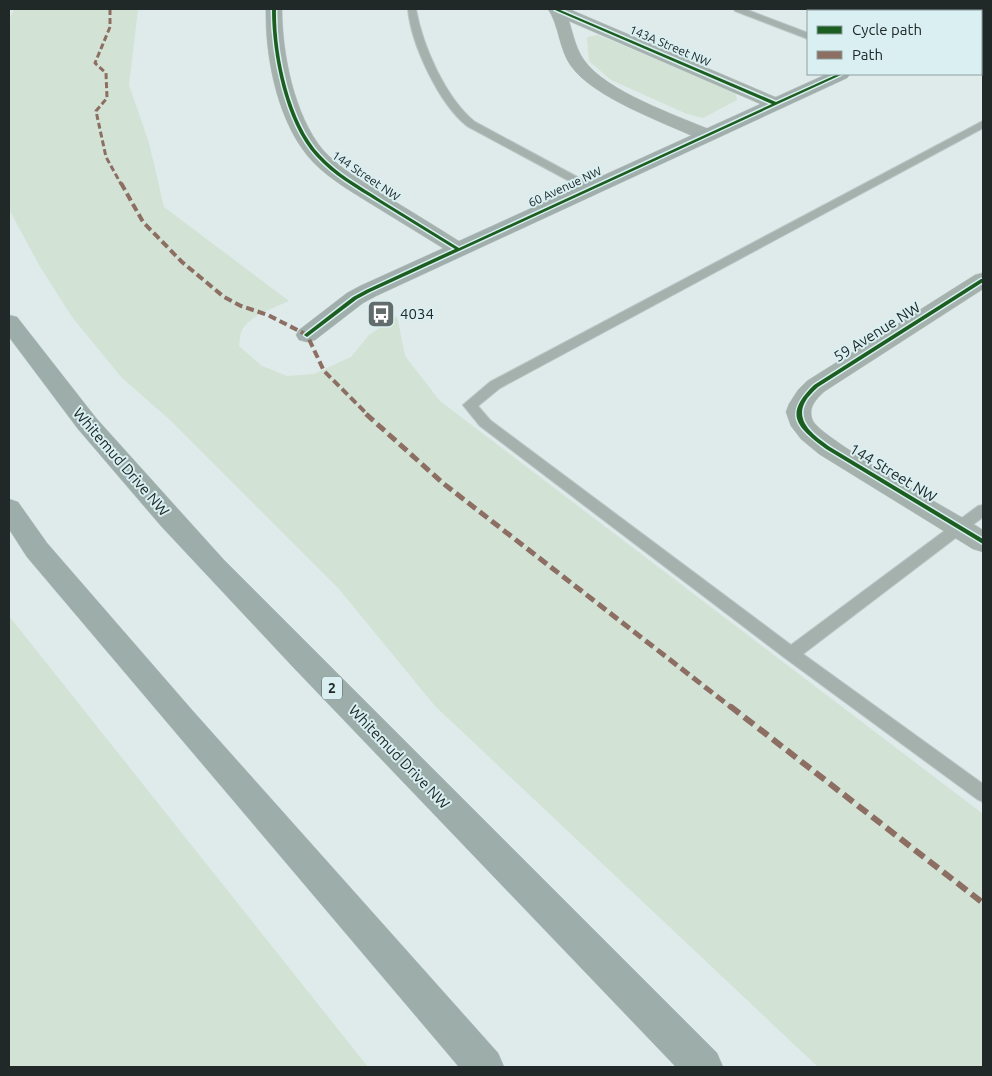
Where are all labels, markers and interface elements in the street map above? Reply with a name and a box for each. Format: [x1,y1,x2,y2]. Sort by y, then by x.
legend [807,10,982,75]
text: Cycle path [852,21,922,38]
street label: 143A Street NW [628,23,713,68]
text: Path [852,46,883,63]
street label: 144 Street NW [330,148,403,203]
street label: 60 Avenue NW [526,164,603,209]
street label: 59 Avenue NW [830,298,923,365]
bus stop icon: 4034 [366,299,396,329]
place label: 4034 [400,305,434,322]
street label: Whitemud Drive NW [70,404,173,519]
street label: 144 Street NW [847,440,940,505]
road number: 2 [322,676,342,700]
street label: Whitemud Drive NW [346,701,453,812]

